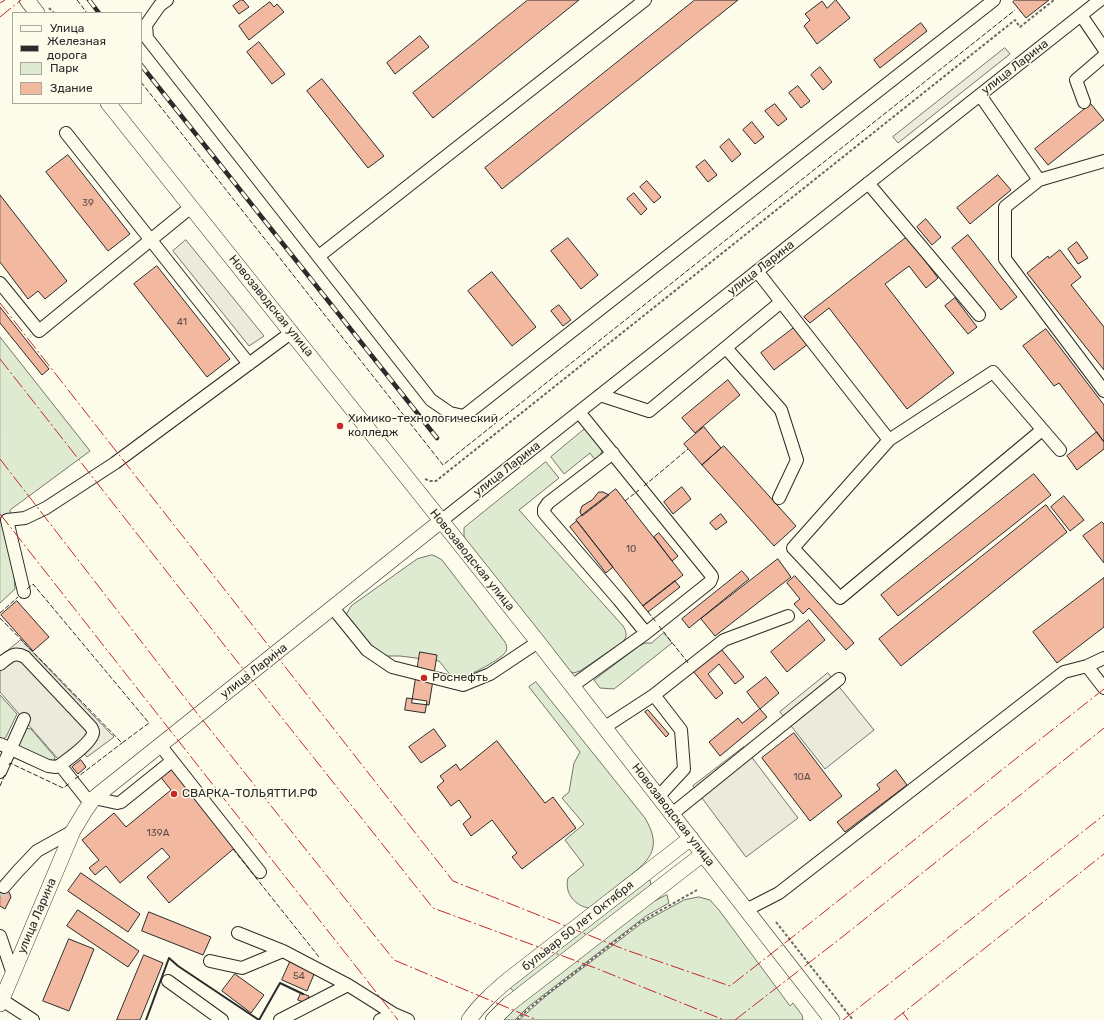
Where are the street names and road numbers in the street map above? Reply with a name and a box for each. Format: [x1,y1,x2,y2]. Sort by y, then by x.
street label: улица Ларина [979,36,1051,98]
street label: улица Ларина [725,237,797,299]
street label: Новозаводская улица [226,252,316,360]
street label: улица Ларина [471,438,543,500]
street label: Новозаводская улица [427,506,517,614]
street label: улица Ларина [218,640,290,702]
street label: Новозаводская улица [628,761,718,869]
street label: улица Ларина [15,876,59,956]
street label: бульвар 50 лет Октября [519,878,637,974]

